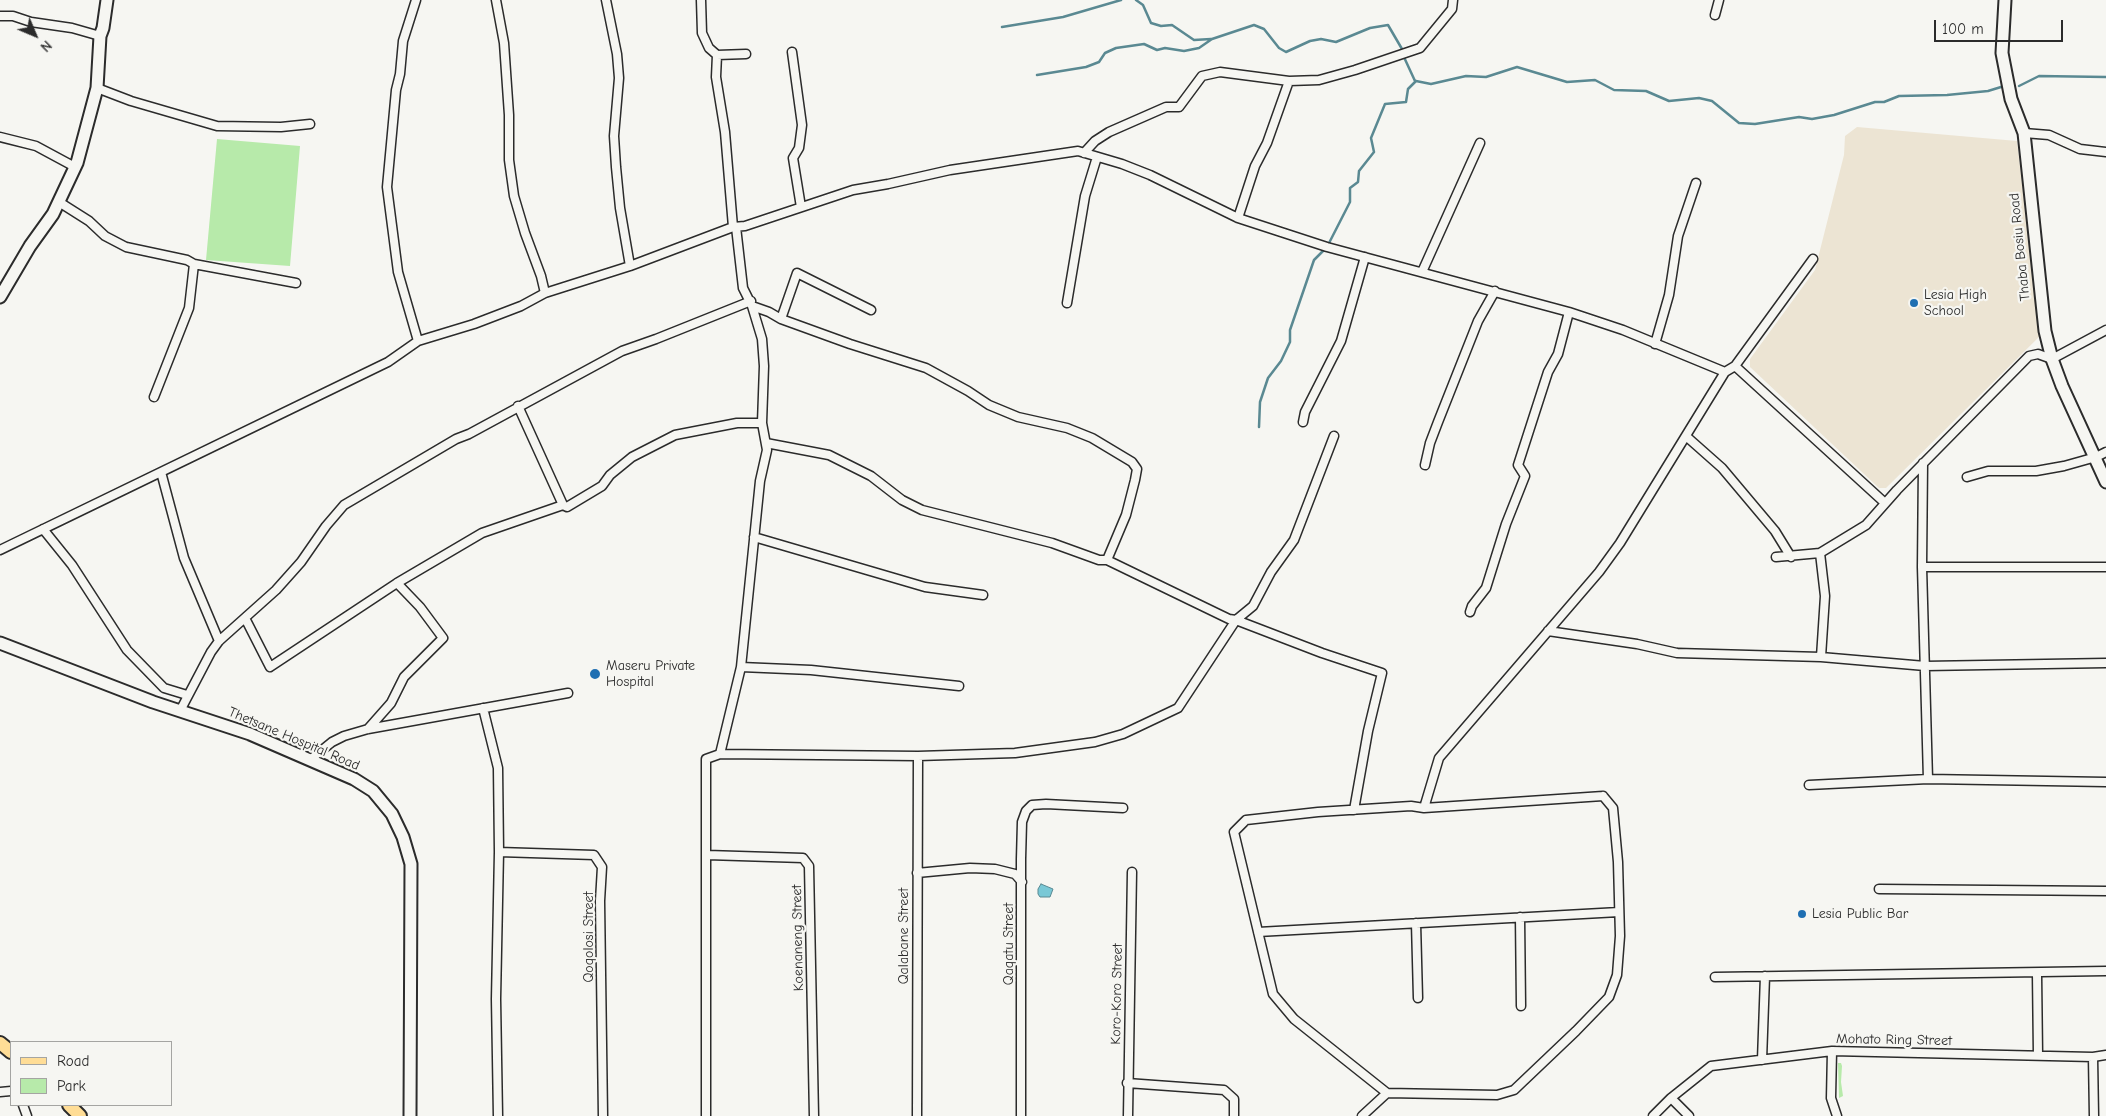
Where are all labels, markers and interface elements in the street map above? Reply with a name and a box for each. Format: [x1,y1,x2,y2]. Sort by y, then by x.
north arrow [10,10,60,60]
scale bar [1936,10,2065,42]
text: 100 m [1942,20,1984,38]
text: N [37,37,55,55]
street label: Thaba Bosiu Road [2006,192,2034,302]
place label: Lesia High School [1924,287,1987,320]
marker: Lesia High School [1908,297,1920,309]
place label: Maseru Private Hospital [606,658,695,690]
marker: Maseru Private Hospital [588,667,602,681]
street label: Thetsane Hospital Road [226,704,362,774]
street label: Koenaneng Street [789,884,807,992]
street label: Qalabane Street [896,888,912,984]
street label: Qoqolosi Street [581,891,597,983]
street label: Qaqatu Street [1001,903,1017,985]
place label: Lesia Public Bar [1812,906,1908,922]
marker: Lesia Public Bar [1796,908,1808,920]
street label: Koro-Koro Street [1108,943,1126,1045]
street label: Mohato Ring Street [1836,1031,1952,1049]
legend [10,1041,172,1106]
text: Road [57,1052,89,1070]
text: Park [57,1077,86,1095]

